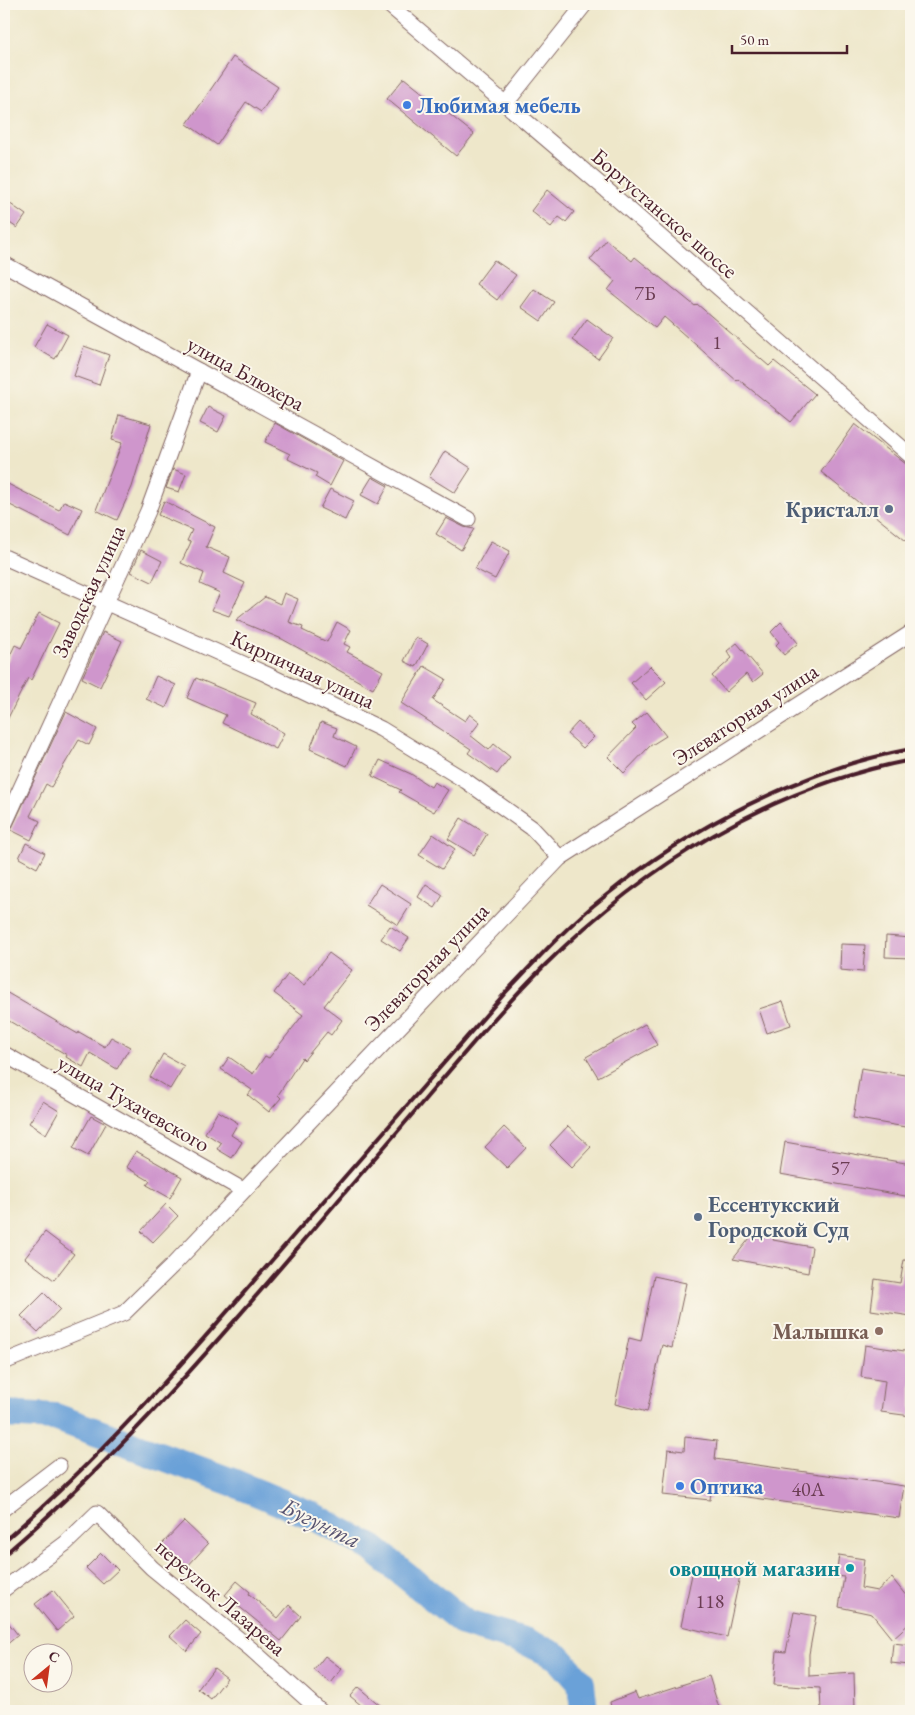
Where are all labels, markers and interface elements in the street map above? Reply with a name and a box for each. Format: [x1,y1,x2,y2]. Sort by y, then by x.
scale bar [732,22,848,54]
text: 50 m [740,30,769,49]
place label: Любимая мебель [417,91,581,120]
marker: Любимая мебель [401,99,413,111]
street label: Боргустанское шоссе [585,142,744,285]
house number: 7Б [634,280,656,306]
street label: улица Блюхера [182,329,310,418]
house number: 1 [712,329,722,355]
place label: Кристалл [786,495,879,524]
marker: Кристалл [883,503,895,515]
street label: Заводская улица [45,520,132,662]
street label: Кирпичная улица [226,623,380,716]
street label: Элеваторная улица [667,656,824,772]
street label: Элеваторная улица [358,897,495,1038]
street label: улица Тухачевского [52,1048,215,1159]
house number: 57 [830,1155,850,1181]
place label: Ессентукский Городской Суд [708,1190,849,1244]
marker: Ессентукский Городской Суд [692,1211,704,1223]
place label: Малышка [772,1317,869,1346]
marker: Малышка [873,1325,885,1337]
place label: Оптика [690,1472,764,1501]
house number: 40А [791,1476,825,1502]
marker: Оптика [674,1480,686,1492]
water label: Бугунта [276,1490,366,1555]
street label: переулок Лазарева [149,1532,292,1662]
place label: овощной магазин [670,1554,840,1583]
marker: овощной магазин [844,1562,856,1574]
house number: 118 [696,1588,724,1614]
north arrow [22,1642,72,1692]
text: С [46,1646,63,1667]

